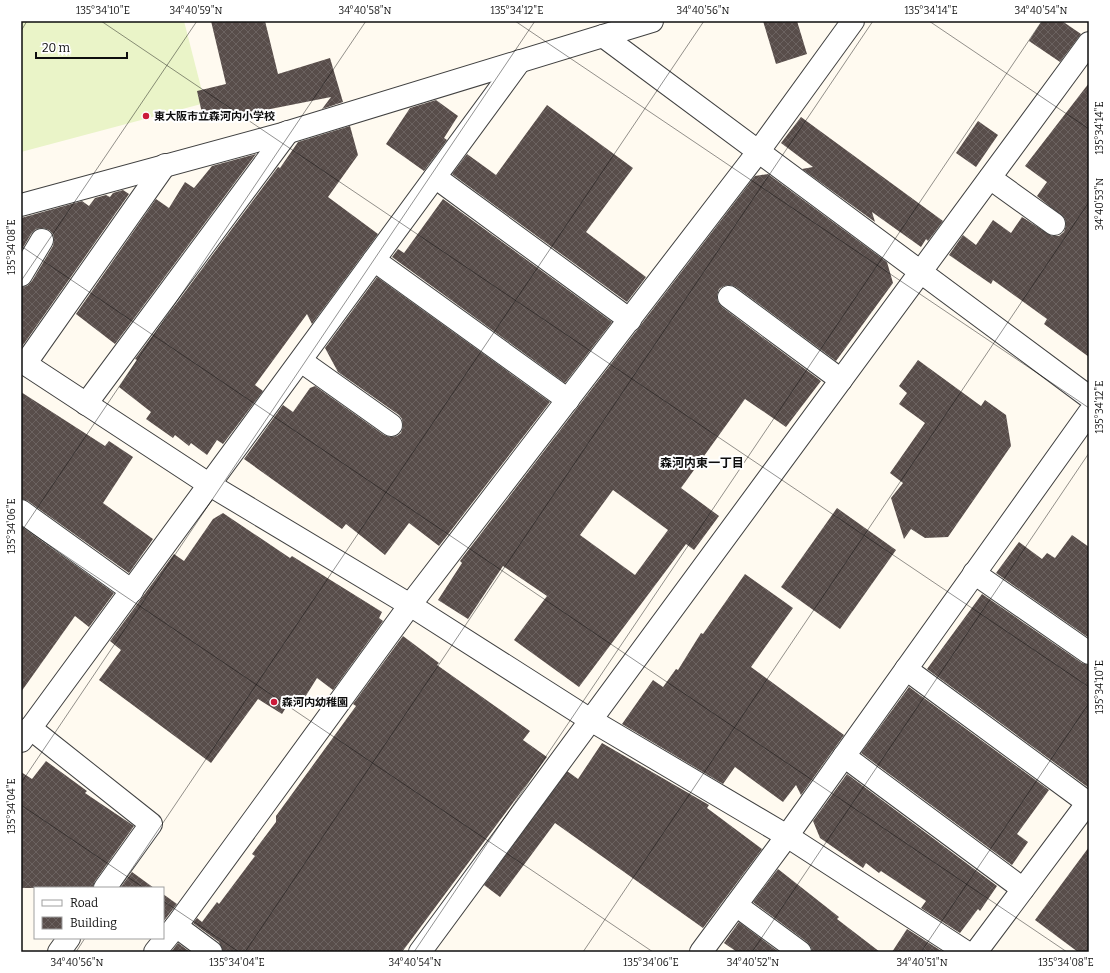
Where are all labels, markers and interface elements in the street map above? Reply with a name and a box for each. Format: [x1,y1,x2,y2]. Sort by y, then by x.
text: 135°34'10"E [76,5,130,17]
text: 34°40'59"N [170,5,223,17]
text: 34°40'58"N [338,5,392,17]
text: 135°34'12"E [491,5,543,17]
text: 34°40'56"N [676,5,730,17]
text: 135°34'14"E [904,5,958,17]
text: 34°40'54"N [1014,5,1068,17]
scale bar [36,34,127,60]
text: 20 m [42,41,71,55]
text: 135°34'14"E [1094,101,1106,155]
place label: 東大阪市立森河内小学校 [154,110,275,123]
marker: 東大阪市立森河内小学校 [141,111,151,121]
text: 34°40'53"N [1094,178,1106,230]
text: 135°34'08"E [6,219,18,275]
text: 135°34'12"E [1094,381,1106,433]
district label: 森河内東一丁目 [660,456,744,470]
text: 135°34'06"E [6,498,18,554]
text: 135°34'10"E [1094,660,1106,714]
place label: 森河内幼稚園 [282,696,348,709]
marker: 森河内幼稚園 [269,697,279,707]
text: 135°34'04"E [6,778,18,834]
legend [34,887,164,939]
text: Road [70,896,98,910]
text: Building [70,916,117,930]
text: 34°40'56"N [50,957,104,969]
text: 135°34'04"E [209,957,265,969]
text: 34°40'54"N [388,957,442,969]
text: 135°34'06"E [623,957,679,969]
text: 34°40'52"N [727,957,779,969]
text: 34°40'51"N [896,957,948,969]
text: 135°34'08"E [1038,957,1094,969]

